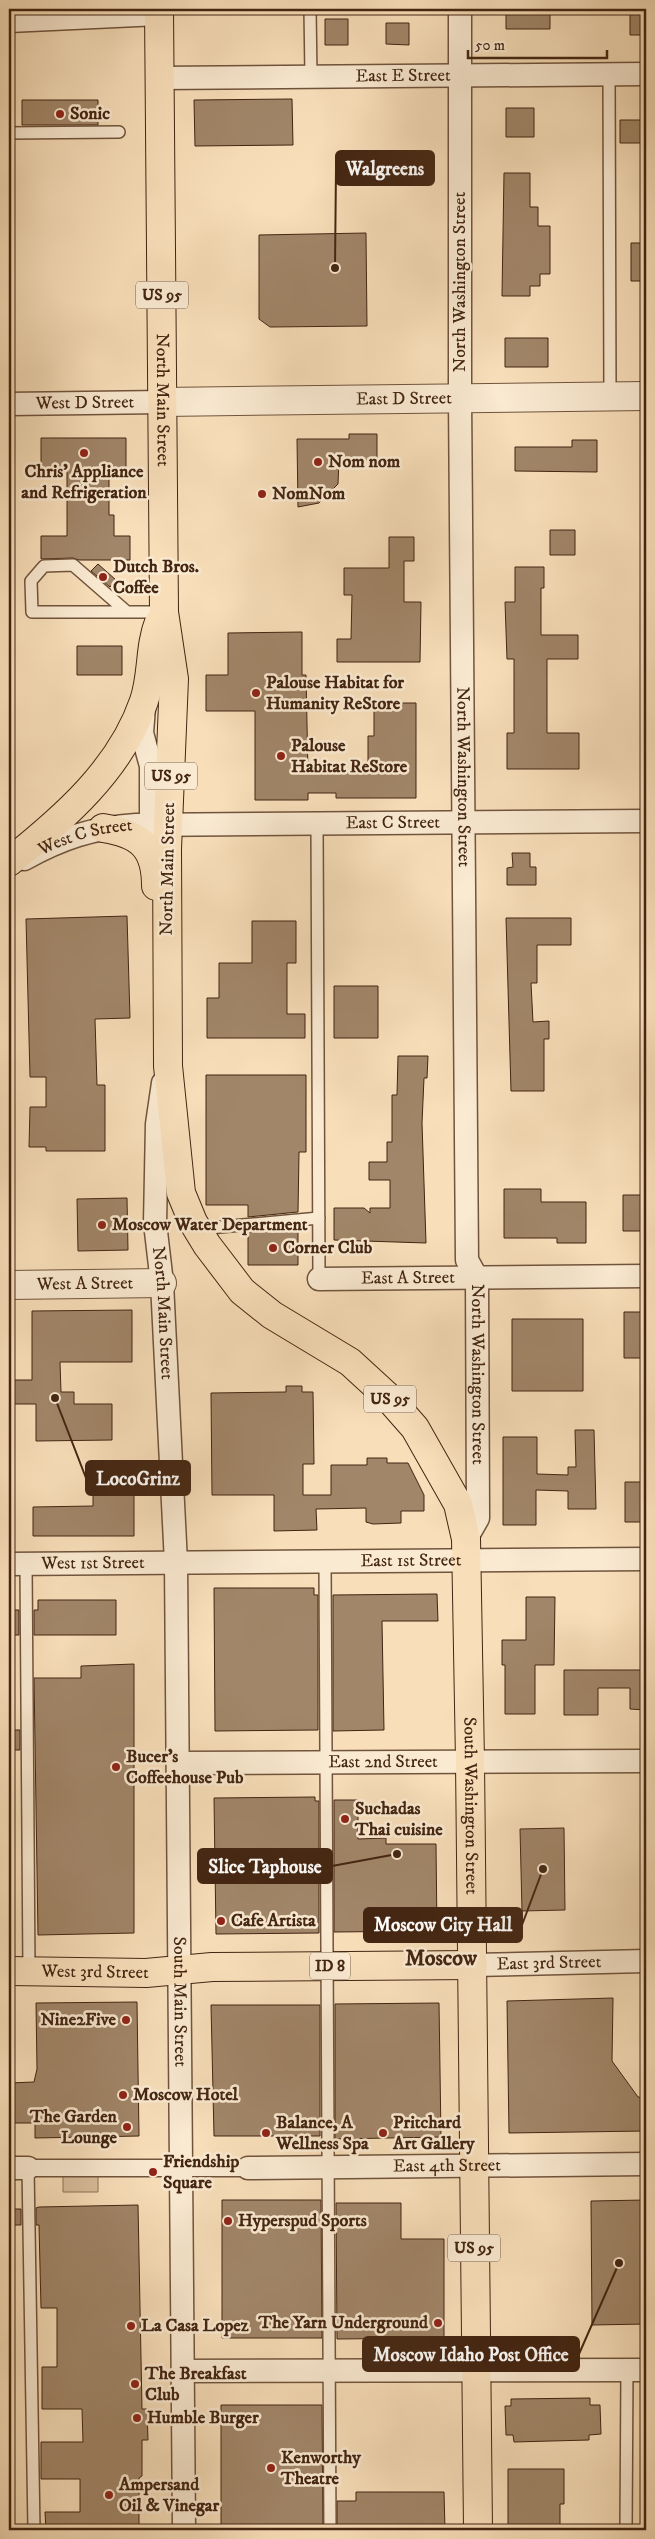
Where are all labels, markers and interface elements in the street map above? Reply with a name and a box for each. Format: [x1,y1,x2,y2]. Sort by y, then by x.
scale bar [468,28,606,60]
text: 50 m [475,36,505,55]
street label: East E Street [355,65,451,87]
place label: Sonic [70,103,110,125]
marker: Sonic [54,108,66,120]
callout: Walgreens [336,151,434,185]
text: Walgreens [345,158,425,181]
street label: North Washington Street [449,192,471,372]
road number: US 95 [136,282,188,308]
street label: North Main Street [151,333,174,467]
street label: East D Street [356,387,452,411]
street label: West D Street [35,391,135,415]
marker: Chris' Appliance and Refrigeration [78,447,90,459]
place label: Nom nom [328,451,401,473]
marker: Nom nom [312,456,324,468]
place label: Chris' Appliance and Refrigeration [21,461,147,504]
place label: NomNom [272,483,346,505]
marker: NomNom [256,488,268,500]
place label: Dutch Bros. Coffee [113,556,199,599]
marker: Dutch Bros. Coffee [97,571,109,583]
place label: Palouse Habitat for Humanity ReStore [266,672,404,715]
marker: Palouse Habitat for Humanity ReStore [250,687,262,699]
street label: North Washington Street [451,687,475,868]
place label: Palouse Habitat ReStore [291,735,408,778]
marker: Palouse Habitat ReStore [275,750,287,762]
road number: US 95 [145,762,197,789]
street label: North Main Street [156,802,180,936]
street label: East C Street [346,812,440,834]
street label: West C Street [34,814,134,861]
place label: Moscow Water Department [112,1214,308,1236]
marker: Moscow Water Department [96,1219,108,1231]
place label: Corner Club [283,1237,373,1259]
marker: Corner Club [267,1242,279,1254]
street label: North Main Street [147,1245,178,1381]
street label: East A Street [361,1267,455,1290]
street label: West A Street [36,1272,134,1296]
street label: North Washington Street [466,1284,489,1465]
road number: US 95 [364,1386,416,1412]
callout: LocoGrinz [86,1461,190,1495]
text: LocoGrinz [96,1468,181,1491]
street label: East 1st Street [360,1549,462,1572]
street label: West 1st Street [40,1552,145,1575]
street label: South Washington Street [458,1717,482,1895]
place label: Bucer's Coffeehouse Pub [126,1746,244,1789]
street label: East 2nd Street [328,1751,438,1773]
marker: Bucer's Coffeehouse Pub [110,1761,122,1773]
place label: Suchadas Thai cuisine [354,1798,443,1841]
marker: Suchadas Thai cuisine [339,1813,351,1825]
callout: Slice Taphouse [198,1849,332,1883]
text: Slice Taphouse [208,1856,322,1879]
callout: Moscow City Hall [364,1908,522,1942]
place label: Cafe Artista [231,1910,316,1932]
text: Moscow City Hall [374,1914,512,1937]
marker: Cafe Artista [215,1915,227,1927]
street label: South Main Street [168,1936,191,2067]
district label: Moscow [405,1945,478,1972]
street label: East 3rd Street [496,1951,602,1975]
road number: ID 8 [310,1952,350,1980]
street label: West 3rd Street [40,1960,149,1984]
place label: Nine2Five [40,2009,117,2031]
marker: Nine2Five [120,2014,132,2026]
place label: Moscow Hotel [133,2084,239,2106]
marker: Moscow Hotel [117,2089,129,2101]
place label: The Garden Lounge [29,2106,118,2149]
place label: Balance, A Wellness Spa [275,2112,369,2155]
place label: Pritchard Art Gallery [392,2112,475,2155]
marker: The Garden Lounge [121,2121,133,2133]
marker: Balance, A Wellness Spa [260,2127,272,2139]
marker: Pritchard Art Gallery [377,2127,389,2139]
place label: Friendship Square [163,2151,239,2194]
street label: East 4th Street [393,2154,501,2178]
marker: Friendship Square [147,2166,159,2178]
place label: Hyperspud Sports [238,2210,367,2232]
marker: Hyperspud Sports [222,2215,234,2227]
road number: US 95 [448,2234,500,2262]
place label: The Yarn Underground [258,2312,429,2334]
place label: La Casa Lopez [141,2315,249,2337]
marker: The Yarn Underground [432,2317,444,2329]
marker: La Casa Lopez [125,2320,137,2332]
callout: Moscow Idaho Post Office [363,2337,579,2371]
text: Moscow Idaho Post Office [373,2344,569,2367]
place label: The Breakfast Club [144,2363,247,2406]
marker: The Breakfast Club [129,2378,141,2390]
place label: Humble Burger [147,2407,259,2429]
marker: Humble Burger [131,2412,143,2424]
place label: Kenworthy Theatre [280,2447,361,2490]
marker: Kenworthy Theatre [265,2462,277,2474]
place label: Ampersand Oil & Vinegar [118,2474,219,2517]
marker: Ampersand Oil & Vinegar [103,2489,115,2501]

